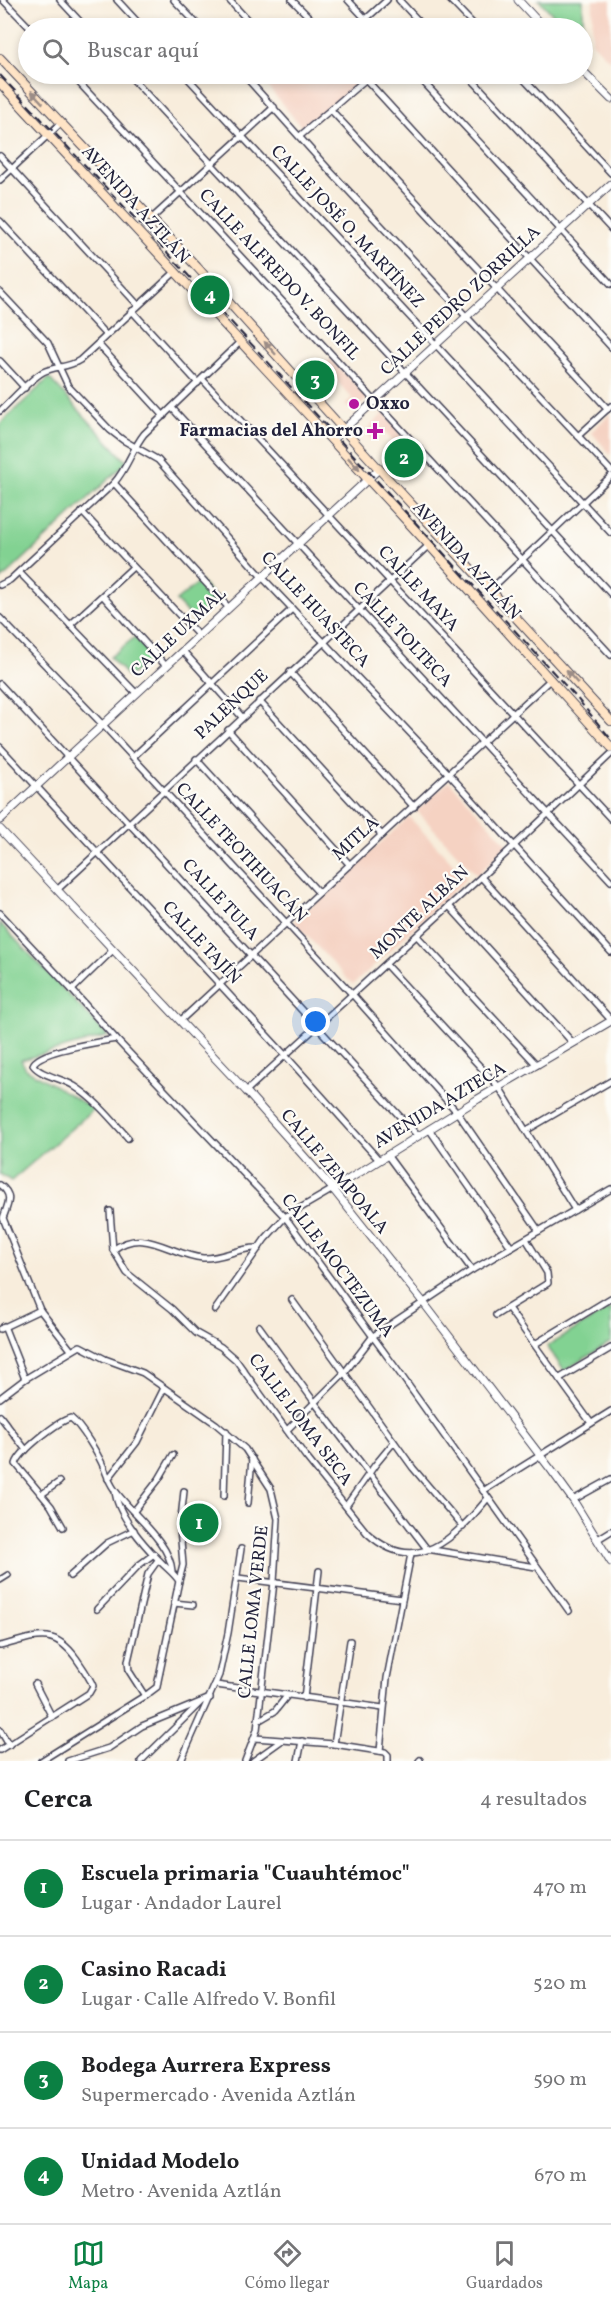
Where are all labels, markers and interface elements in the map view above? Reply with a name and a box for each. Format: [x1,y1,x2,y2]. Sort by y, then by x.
search box [18,18,593,84]
icon: search [39,35,72,68]
text: Buscar aquí [87,36,199,67]
one-way arrow [30,90,44,105]
street label: AVENIDA AZTLÁN [75,140,195,270]
street label: CALLE JOSÉ O. MARTÍNEZ [264,140,430,314]
street label: CALLE ALFREDO V. BONFIL [193,184,365,366]
street label: CALLE PEDRO ZORRILLA [376,220,547,382]
pin: 4 [190,272,230,318]
one-way arrow [264,341,277,356]
pin: 3 [296,358,334,403]
place label: Oxxo [366,392,410,417]
marker: Oxxo [347,397,361,411]
place label: Farmacias del Ahorro [180,419,363,444]
marker: Farmacias del Ahorro [368,424,382,438]
pin: 2 [384,436,424,480]
one-way arrow [347,457,361,471]
street label: AVENIDA AZTLÁN [406,496,526,626]
street label: CALLE MAYA [372,540,465,638]
street label: CALLE HUASTECA [255,546,376,674]
street label: CALLE TOLTECA [347,577,458,693]
street label: CALLE UXMAL [126,582,232,684]
street label: PALENQUE [190,664,275,746]
one-way arrow [566,670,579,685]
street label: CALLE TEOTIHUACÁN [169,778,313,928]
street label: MITLA [327,811,385,867]
street label: CALLE TULA [176,854,265,947]
street label: MONTE ALBÁN [365,860,475,966]
street label: CALLE TAJÍN [156,896,246,990]
your location [301,1007,330,1036]
street label: AVENIDA AZTECA [369,1056,511,1155]
street label: CALLE ZEMPOALA [274,1104,394,1240]
street label: CALLE MOCTEZUMA [275,1189,400,1343]
street label: CALLE LOMA SECA [242,1349,358,1492]
pin: 1 [180,1500,218,1546]
street label: CALLE LOMA VERDE [232,1524,276,1700]
text: Cerca [24,1782,93,1818]
text: 4 resultados [480,1786,587,1814]
text: Escuela primaria "Cuauhtémoc" [81,1859,410,1890]
text: 1 [39,1874,48,1902]
text: 470 m [532,1874,587,1902]
text: Lugar · Andador Laurel [81,1890,282,1918]
text: Casino Racadi [81,1955,227,1986]
text: 2 [38,1970,49,1998]
text: 520 m [533,1970,587,1998]
text: Lugar · Calle Alfredo V. Bonfil [81,1986,336,2014]
text: Bodega Aurrera Express [81,2051,331,2082]
text: 3 [38,2066,49,2094]
text: 590 m [533,2066,587,2094]
text: Supermercado · Avenida Aztlán [81,2082,356,2110]
text: Unidad Modelo [81,2147,239,2178]
text: 4 [37,2162,50,2190]
text: 670 m [534,2162,587,2190]
text: Metro · Avenida Aztlán [81,2178,282,2206]
tab: Mapa [68,2237,108,2295]
tab: Cómo llegar [245,2237,330,2295]
tab: Guardados [466,2237,543,2295]

